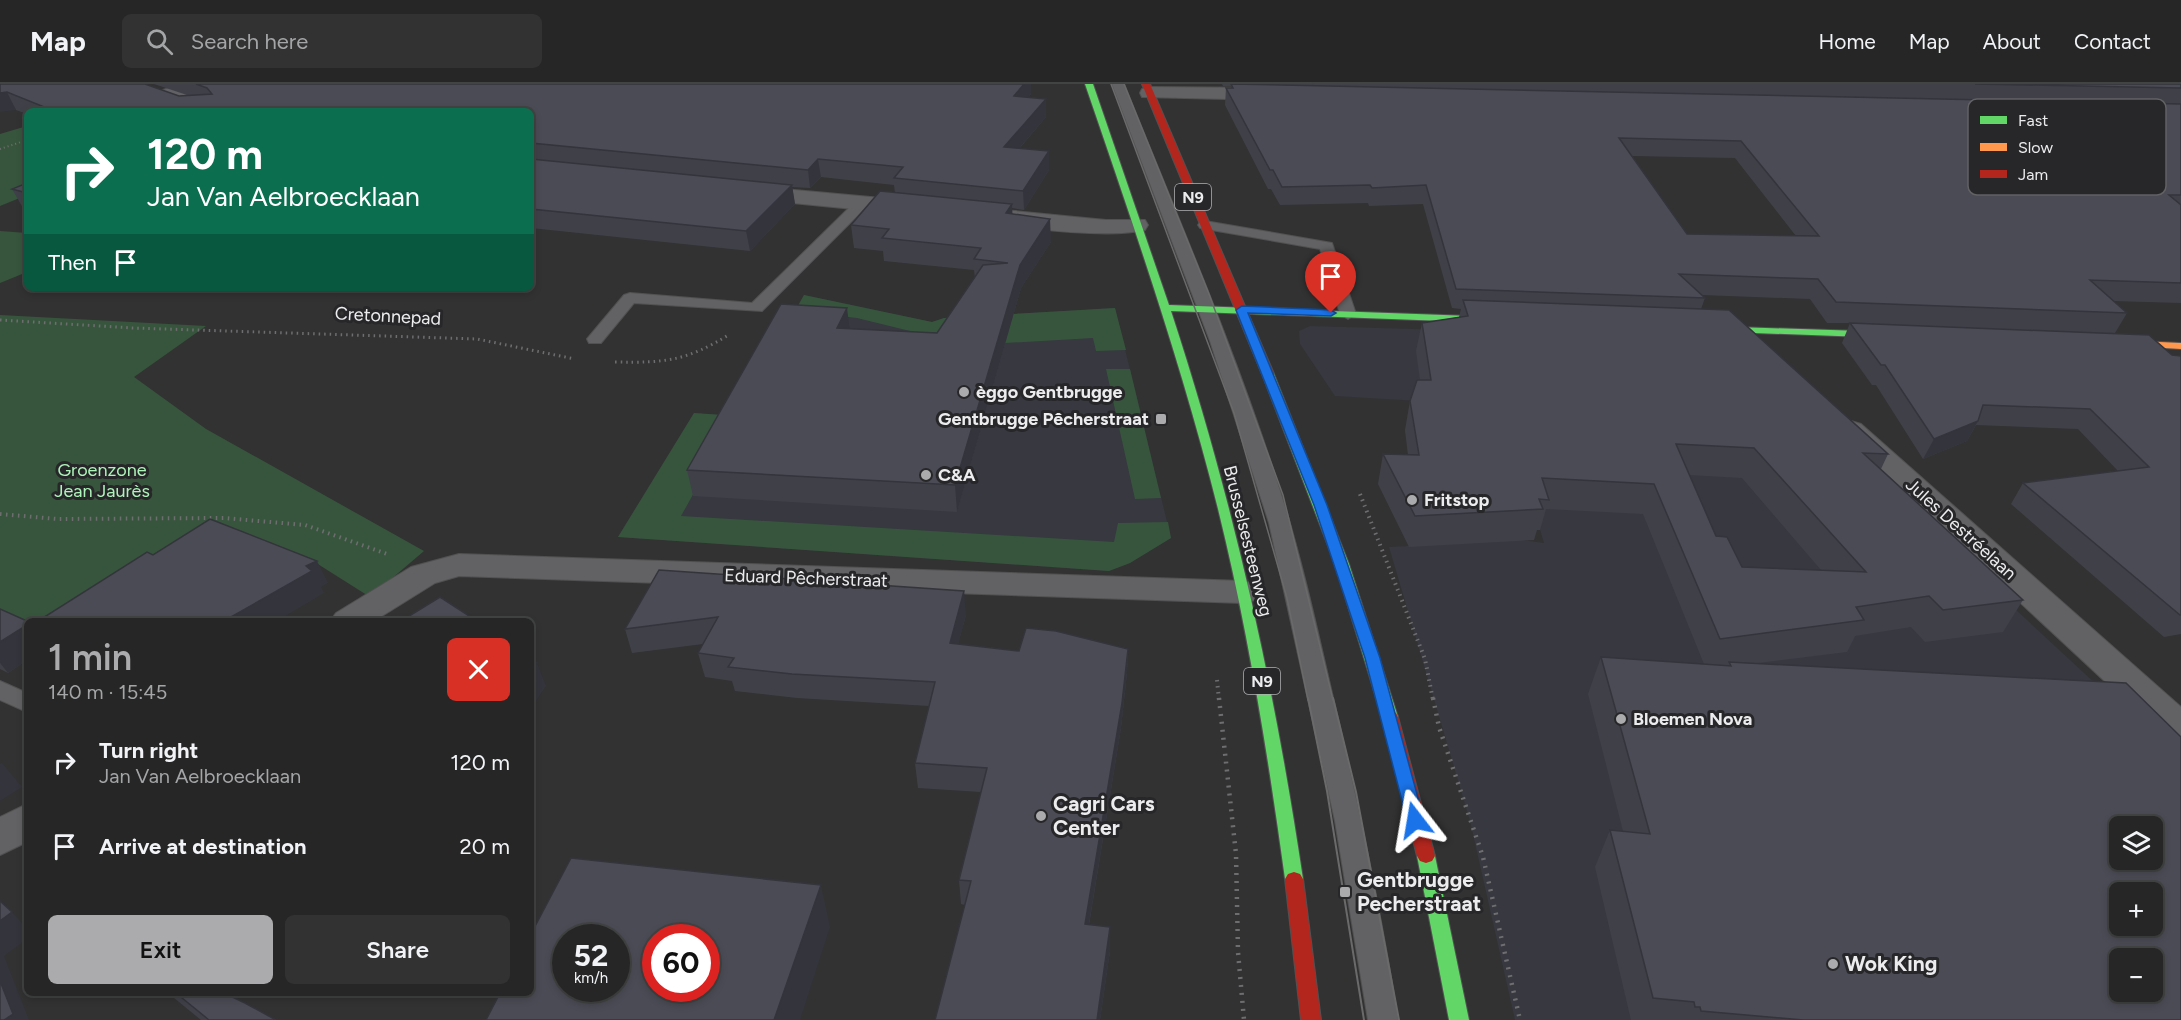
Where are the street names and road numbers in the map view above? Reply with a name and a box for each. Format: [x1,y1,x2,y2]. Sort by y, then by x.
road number: N9 [1175,184,1211,210]
street label: Cretonnepad [334,302,442,330]
street label: Brusselsesteenweg [1219,463,1277,619]
street label: Jules Destréelaan [1901,473,2021,585]
street label: Eduard Pêcherstraat [724,564,888,592]
road number: N9 [1244,668,1280,694]

